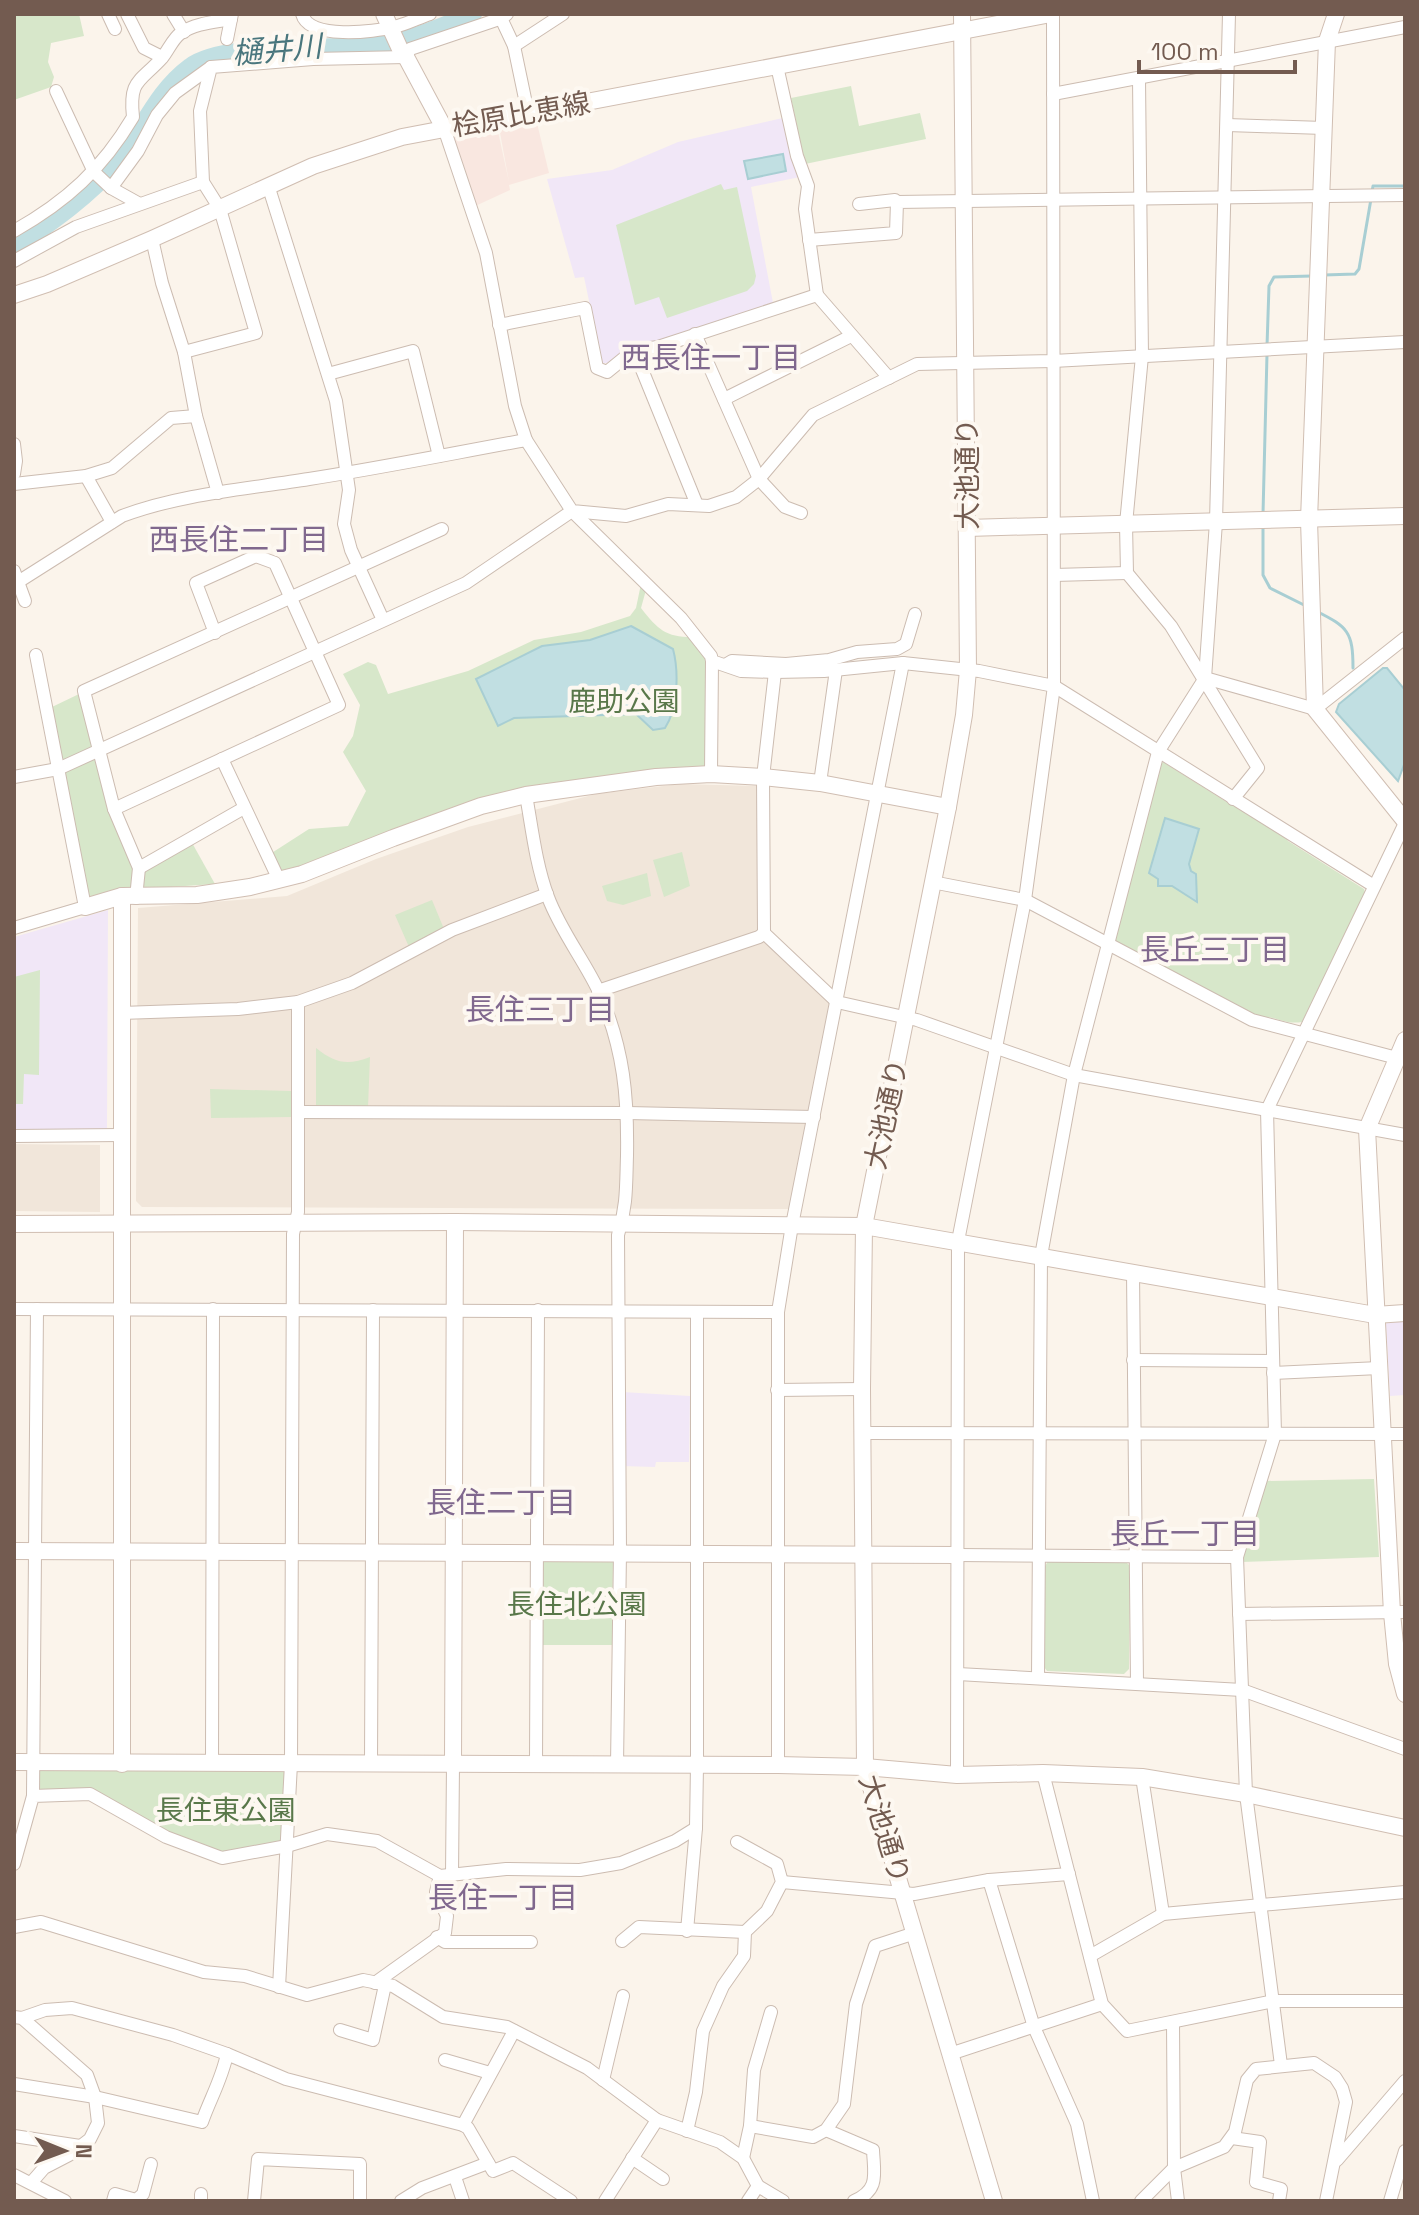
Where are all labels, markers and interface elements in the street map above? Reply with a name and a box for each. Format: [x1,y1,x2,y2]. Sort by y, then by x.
scale bar [1139,24,1295,74]
water label: 樋井川 [230,26,326,73]
text: 100 m [1151,36,1219,67]
street label: 桧原比恵線 [449,84,593,144]
district label: 西長住一丁目 [621,338,801,377]
street label: 大池通り [949,418,985,530]
district label: 西長住二丁目 [149,520,329,559]
park label: 鹿助公園 [568,683,680,719]
district label: 長丘三丁目 [1140,930,1290,969]
district label: 長住三丁目 [465,990,615,1029]
street label: 大池通り [857,1055,915,1173]
district label: 長住二丁目 [426,1483,576,1522]
district label: 長丘一丁目 [1110,1514,1260,1553]
park label: 長住北公園 [507,1586,647,1622]
street label: 大池通り [851,1770,919,1888]
park label: 長住東公園 [156,1792,296,1828]
district label: 長住一丁目 [428,1878,578,1917]
north arrow [24,2111,104,2191]
text: N [70,2144,98,2159]

